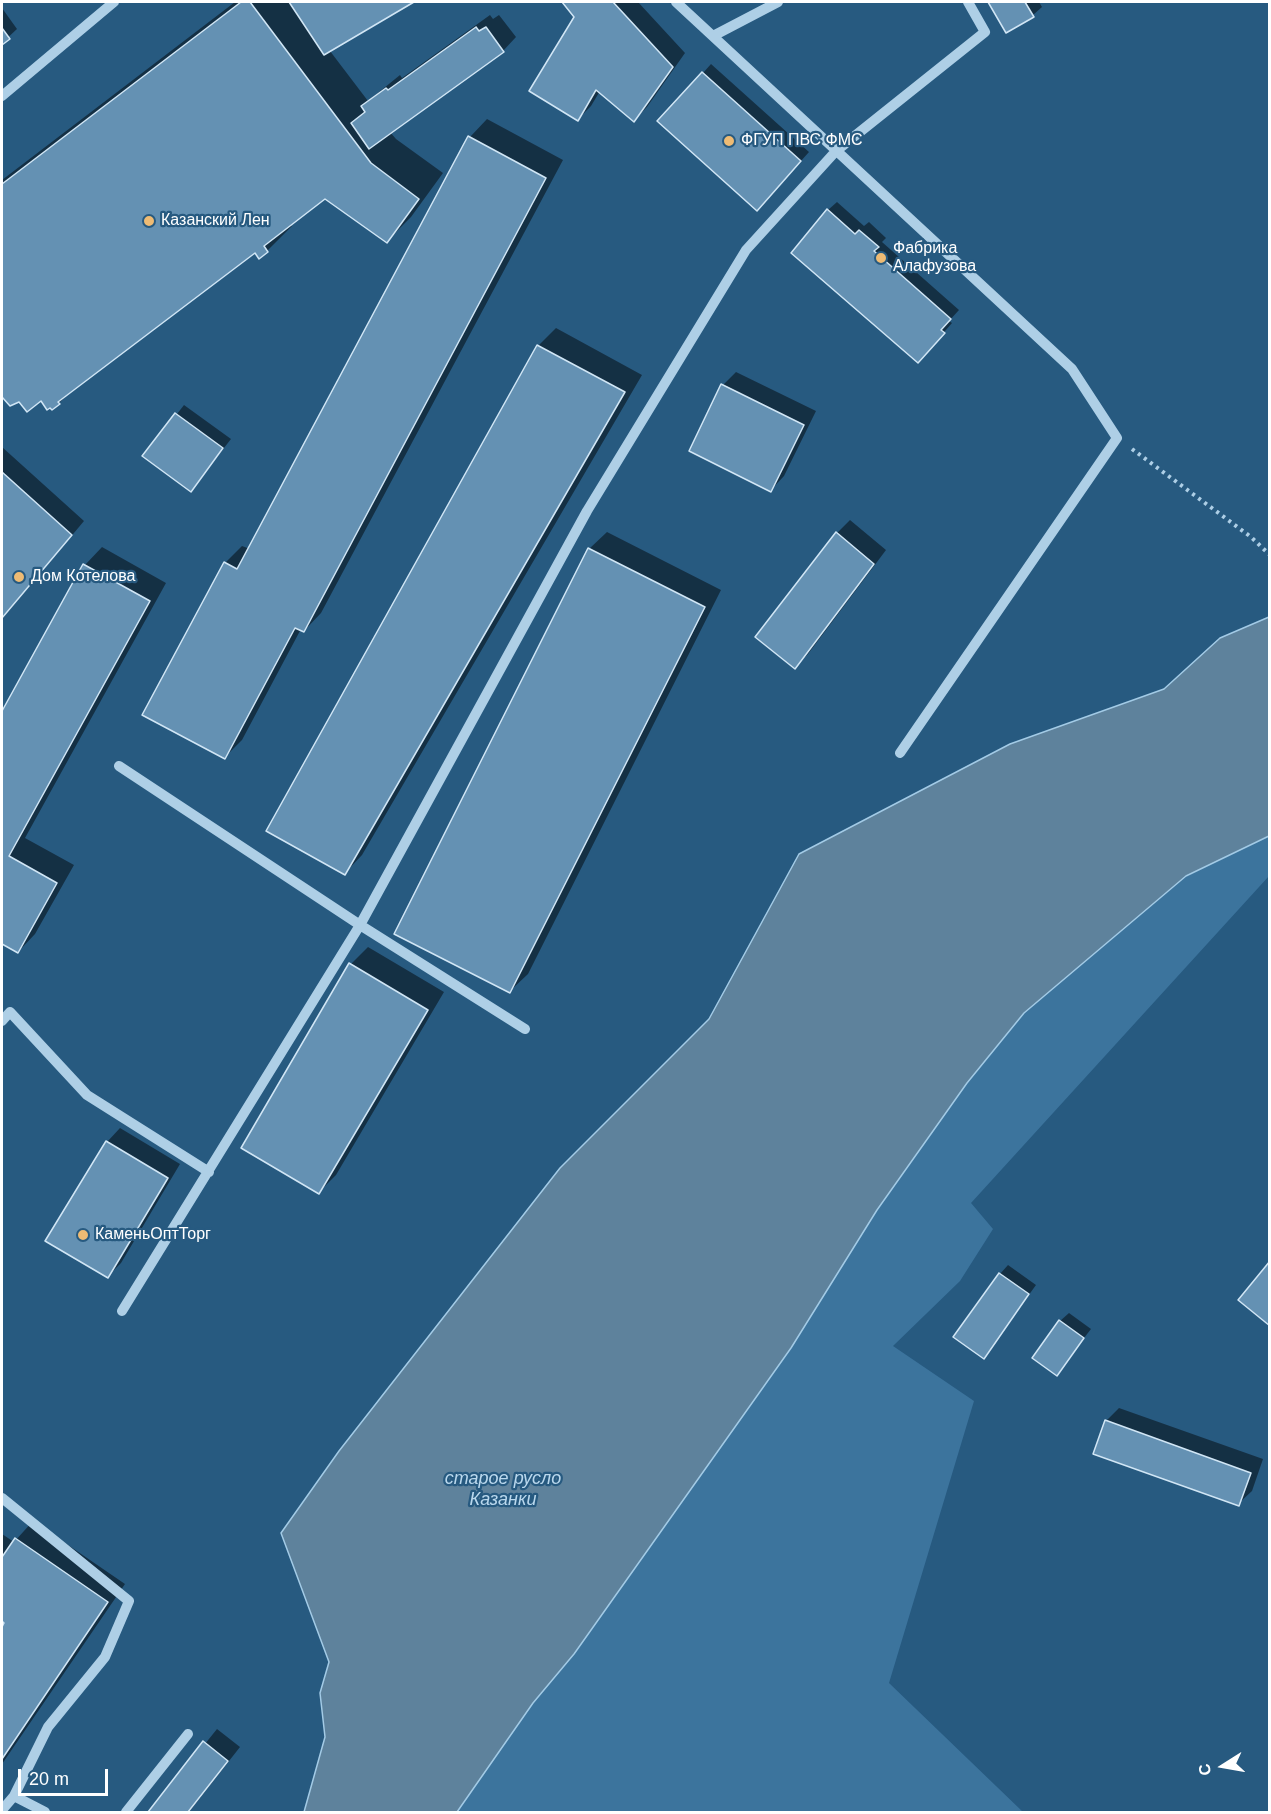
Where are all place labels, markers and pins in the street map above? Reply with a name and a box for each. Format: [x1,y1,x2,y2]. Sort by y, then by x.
place label: ФГУП ПВС ФМС [741,131,863,151]
marker: ФГУП ПВС ФМС [722,134,736,148]
place label: Казанский Лен [161,211,270,231]
marker: Казанский Лен [142,214,156,228]
place label: Фабрика Алафузова [893,239,976,277]
marker: Фабрика Алафузова [874,251,888,265]
place label: Дом Котелова [31,567,135,587]
marker: Дом Котелова [12,570,26,584]
place label: КаменьОптТорг [95,1225,211,1245]
marker: КаменьОптТорг [76,1228,90,1242]

